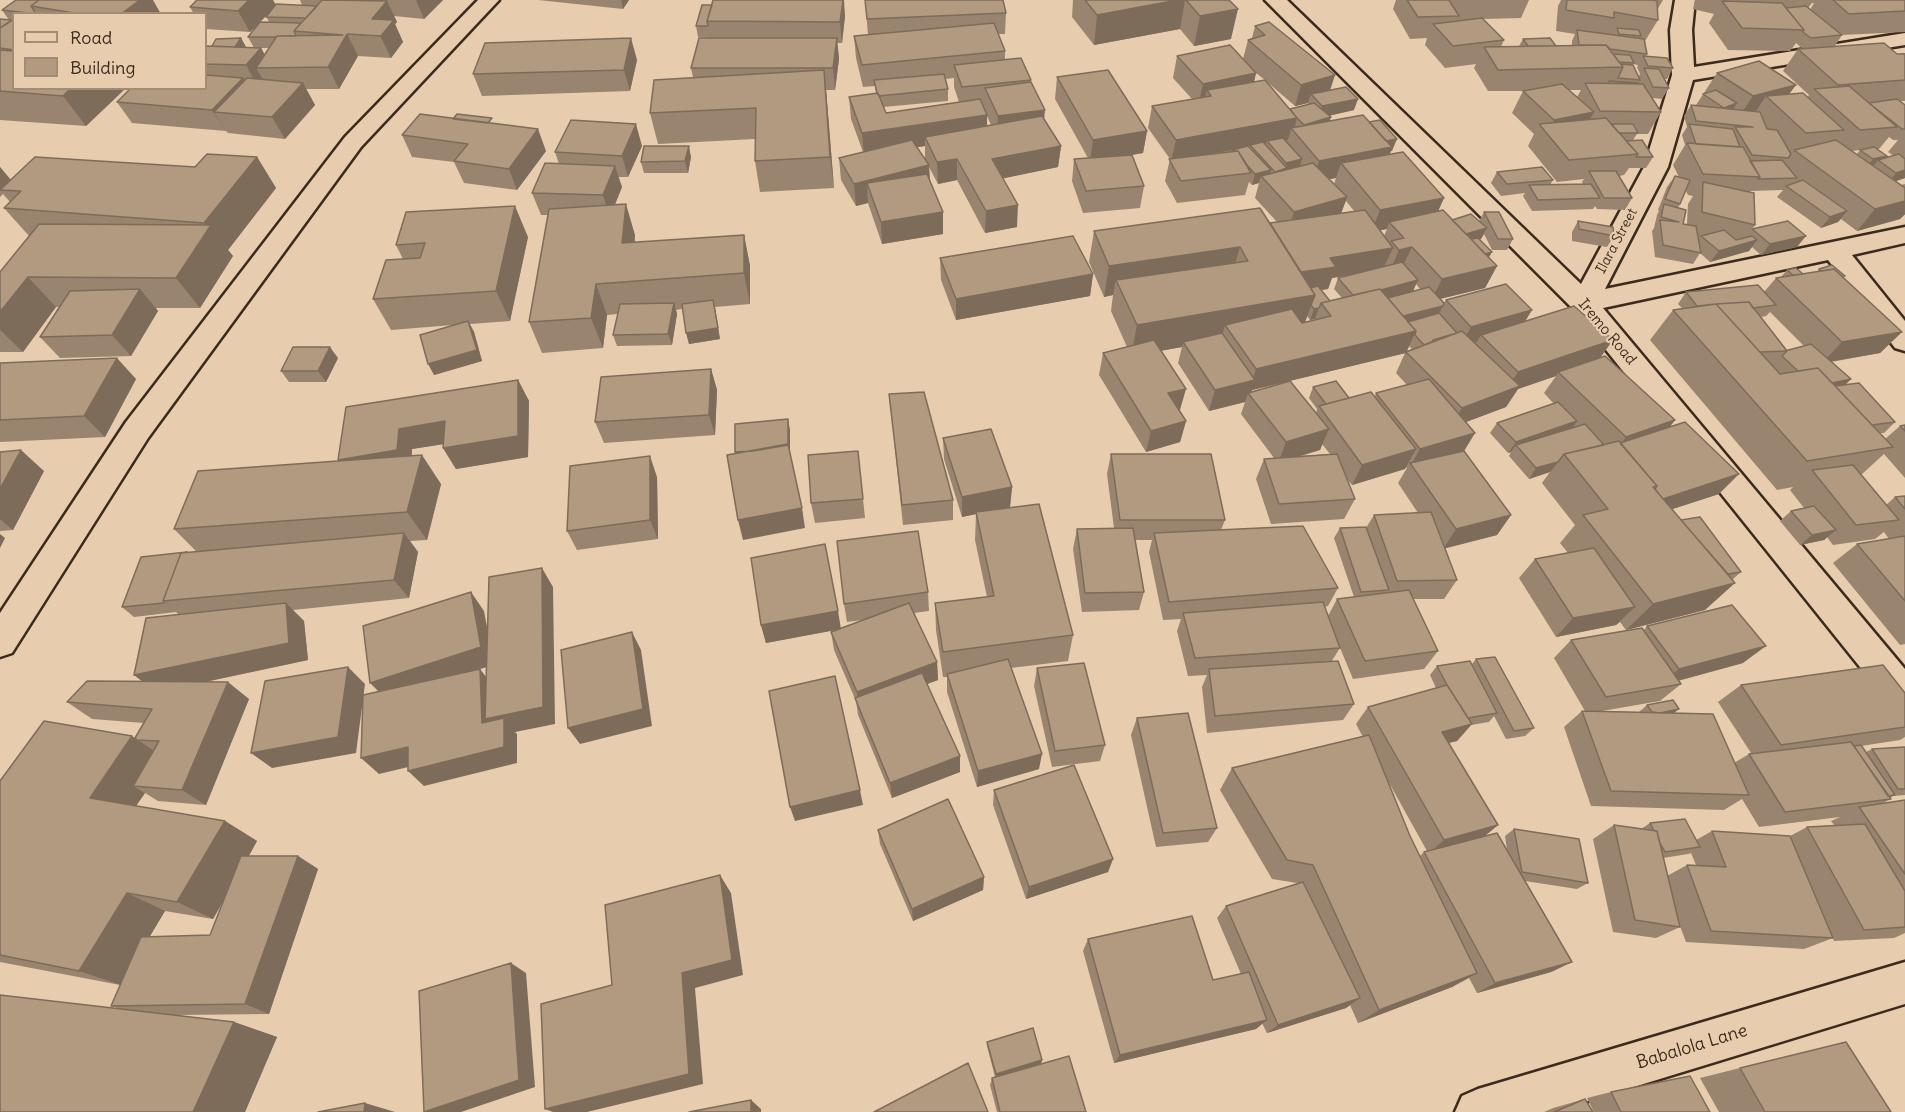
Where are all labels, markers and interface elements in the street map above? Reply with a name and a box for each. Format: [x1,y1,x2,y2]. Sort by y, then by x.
legend [12,12,207,90]
text: Road [70,26,112,49]
text: Building [70,56,135,79]
street label: Ilara Street [1593,205,1641,277]
street label: Iremo Road [1574,295,1640,369]
street label: Babalola Lane [1634,1020,1750,1074]

